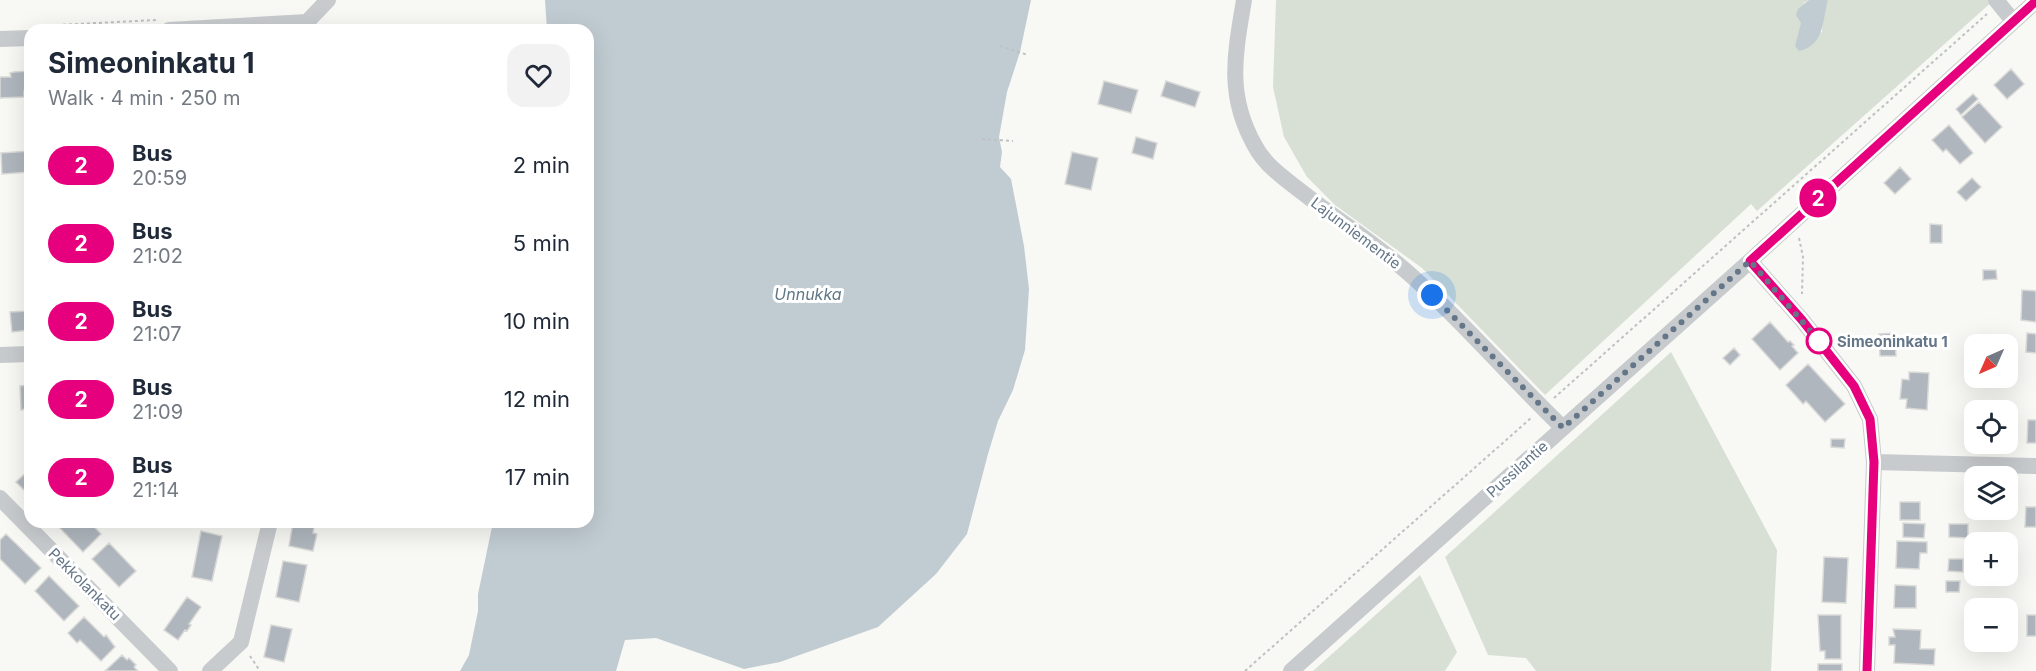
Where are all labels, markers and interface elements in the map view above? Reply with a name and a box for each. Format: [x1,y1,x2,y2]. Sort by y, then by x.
button: heart [507,44,570,107]
text: Simeoninkatu 1 [48,46,255,80]
text: Walk · 4 min · 250 m [48,86,241,110]
text: Bus [132,140,173,166]
text: 2 min [513,152,570,178]
text: 2 [74,153,88,178]
text: 20:59 [132,166,187,190]
line badge: 2 [1798,178,1838,218]
text: 2 [1811,186,1825,211]
street label: Lajunniementie [1307,193,1405,273]
text: Bus [132,218,173,244]
text: 5 min [513,230,570,256]
text: 2 [74,231,88,256]
text: 21:02 [132,244,183,268]
your location [1417,280,1447,310]
water label: Unnukka [774,284,842,304]
text: Bus [132,296,173,322]
text: 10 min [503,308,570,334]
text: 2 [74,309,88,334]
text: 21:07 [132,322,182,346]
marker: Simeoninkatu 1 [1806,328,1832,354]
place label: Simeoninkatu 1 [1837,332,1948,351]
north arrow [1964,334,2018,388]
map controls [1964,334,2018,652]
text: Bus [132,374,173,400]
text: 12 min [504,386,570,412]
text: 2 [74,387,88,412]
text: 21:09 [132,400,183,424]
button: locate [1964,400,2018,454]
street label: Pussilantie [1482,436,1552,502]
text: Bus [132,452,173,478]
text: 17 min [505,464,570,490]
text: 2 [74,465,88,490]
button: layers [1964,466,2018,520]
text: 21:14 [132,478,179,502]
button: + [1964,532,2018,586]
street label: Pekkolankatu [45,544,125,624]
button: − [1964,598,2018,652]

